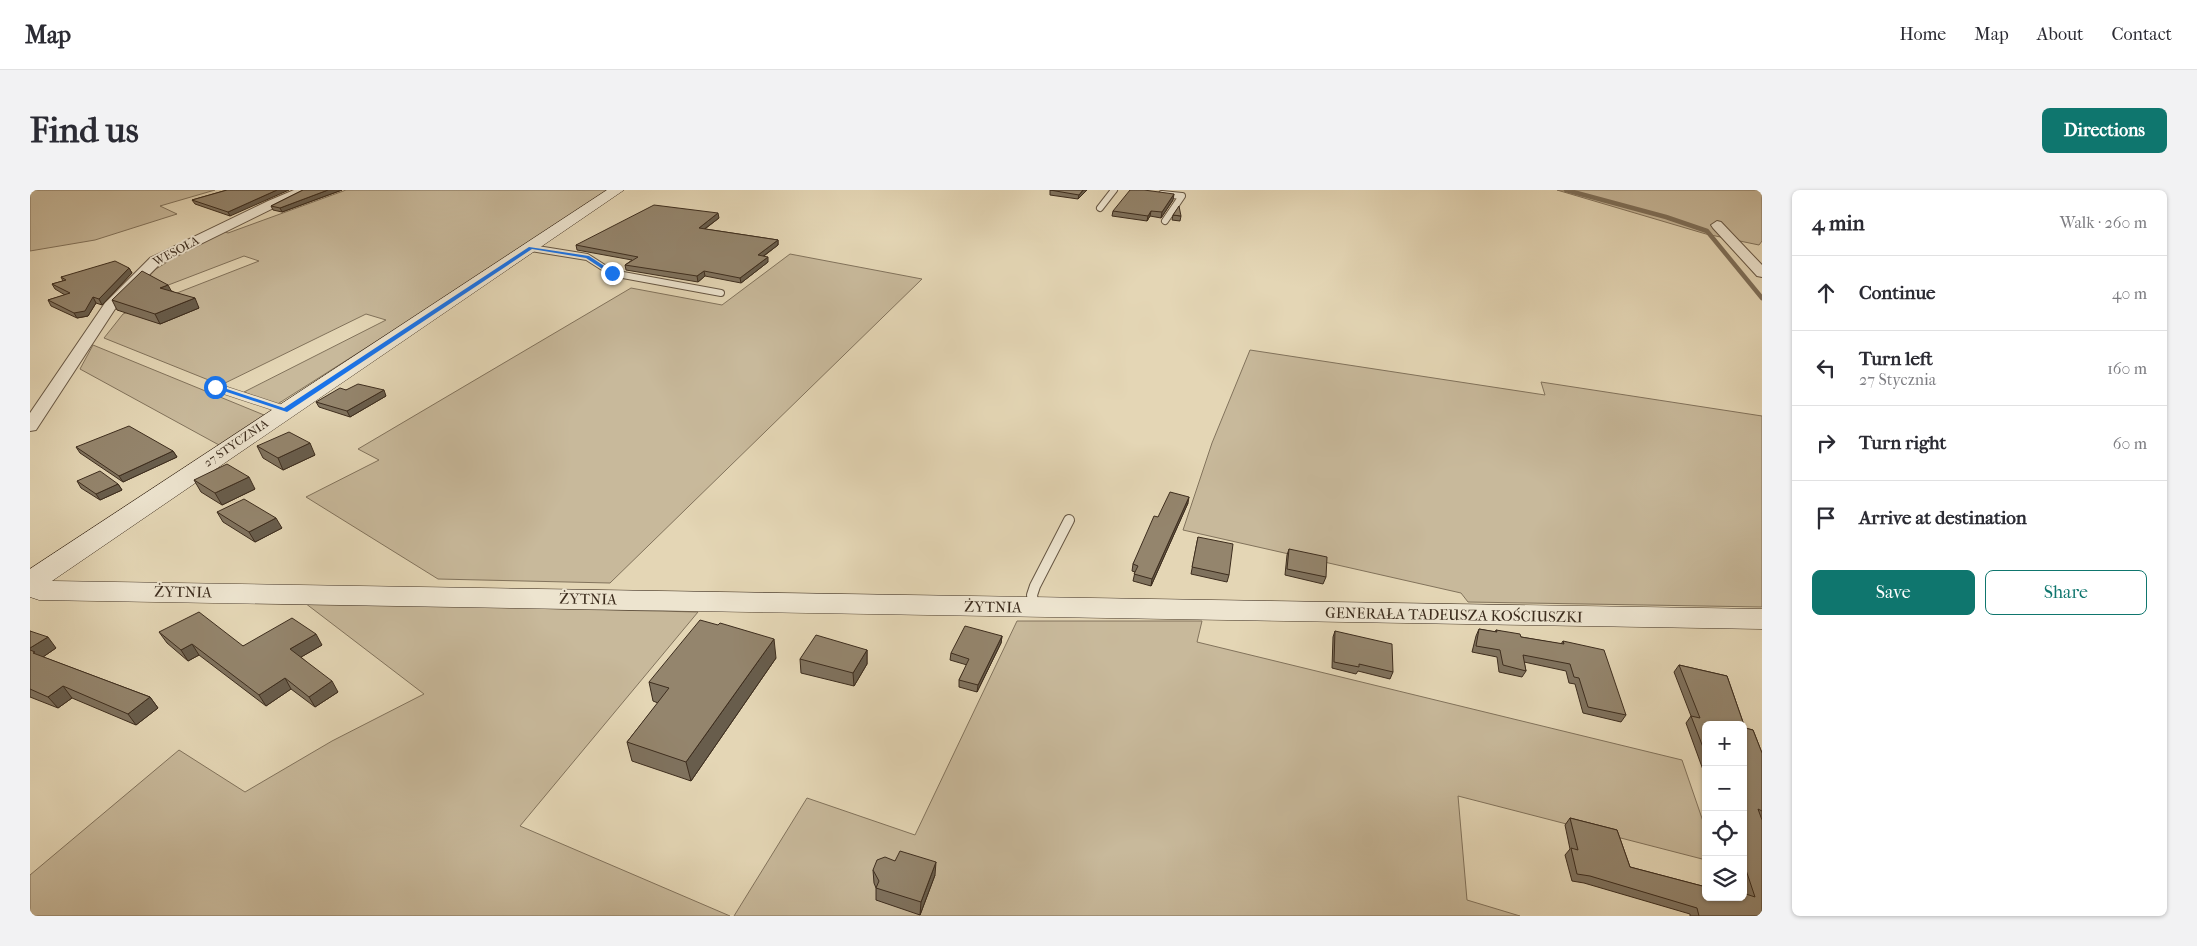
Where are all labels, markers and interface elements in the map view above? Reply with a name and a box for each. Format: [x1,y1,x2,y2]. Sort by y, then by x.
text: Map [25,21,71,49]
text: Home [1899,24,1946,45]
text: Map [1974,24,2009,45]
text: About [2037,24,2083,45]
text: Contact [2111,24,2172,45]
button: Directions [2042,108,2167,153]
text: Find us [30,110,139,151]
text: 4 min [1812,211,1865,235]
text: Walk · 260 m [2060,213,2147,232]
street label: WESOŁA [150,233,201,269]
route end [601,262,624,285]
icon: ahead [1812,279,1840,307]
text: Continue [1859,282,1935,304]
text: 40 m [2112,284,2147,303]
text: Turn left [1859,348,1933,370]
icon: left [1812,354,1840,382]
text: 160 m [2107,359,2147,378]
text: 27 Stycznia [1859,370,1936,389]
route start [204,376,227,399]
street label: 27 STYCZNIA [201,416,271,470]
icon: right [1812,429,1840,457]
text: Turn right [1859,432,1946,454]
text: 60 m [2113,434,2147,453]
icon: arrive [1812,504,1840,532]
text: Arrive at destination [1859,507,2027,529]
button: Save [1812,570,1975,615]
button: Share [1985,570,2147,615]
street label: ŻYTNIA [154,582,212,602]
street label: ŻYTNIA [559,589,617,609]
street label: ŻYTNIA [964,597,1022,617]
street label: GENERAŁA TADEUSZA KOŚCIUSZKI [1325,604,1583,626]
map controls [1702,721,1747,901]
button: + [1702,721,1747,766]
button: − [1702,766,1747,811]
button: locate [1702,811,1747,856]
button: layers [1702,856,1747,901]

